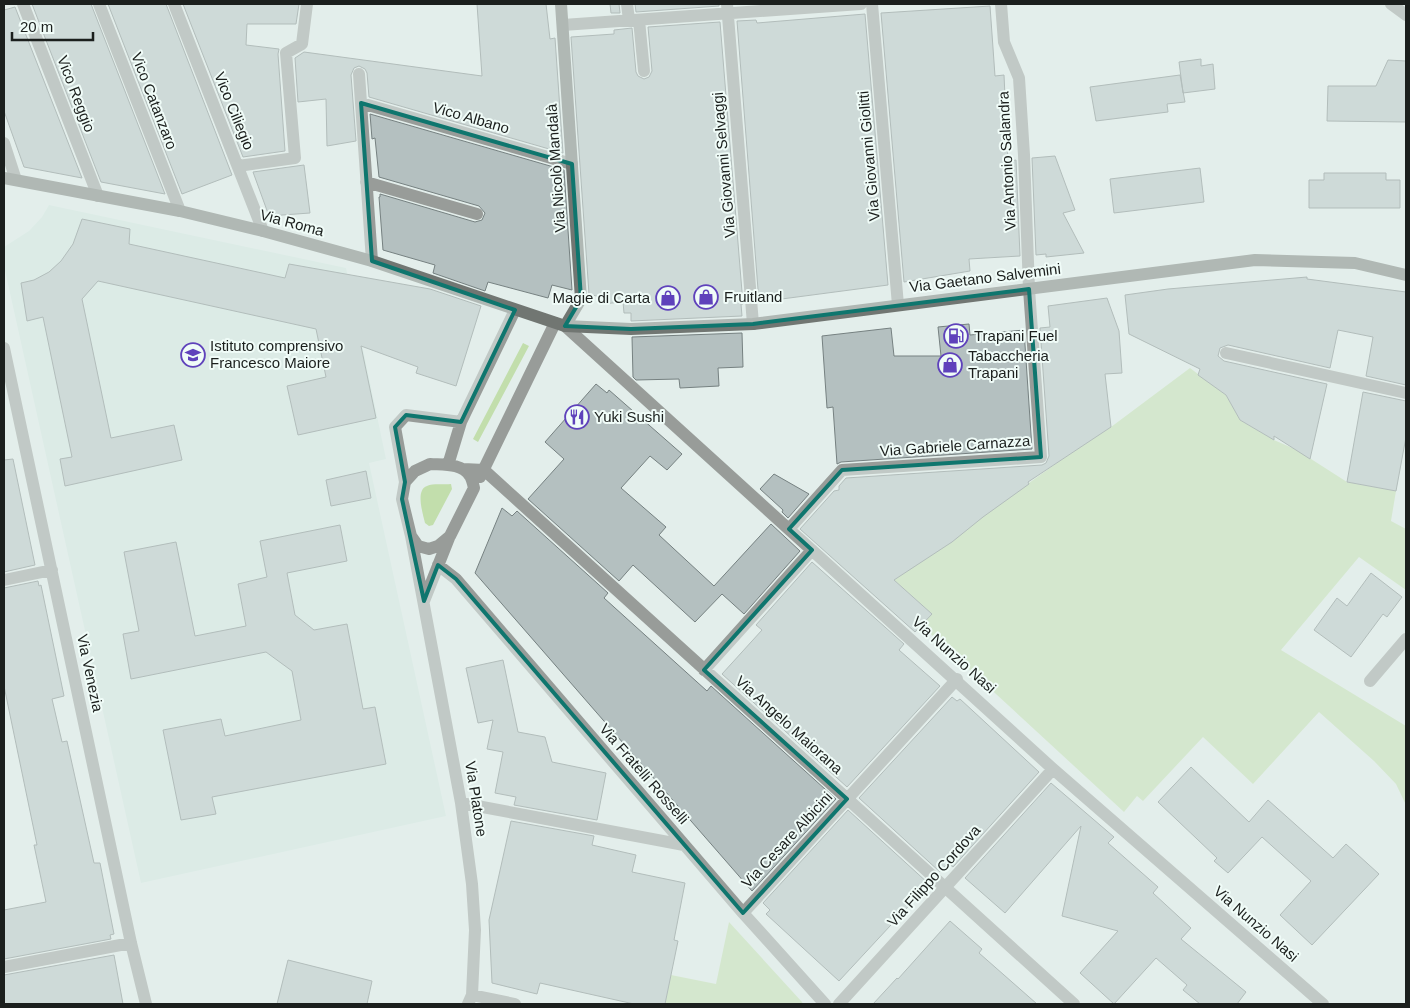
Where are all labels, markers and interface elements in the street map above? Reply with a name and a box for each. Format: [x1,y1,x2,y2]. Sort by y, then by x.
scale bar [12,10,94,42]
text: 20 m [20,18,53,35]
street label: Vico Catanzaro [128,50,181,152]
street label: Vico Reggio [54,53,99,135]
street label: Vico Ciliegio [211,69,258,152]
street label: Via Giovanni Giolitti [854,90,883,222]
street label: Via Antonio Salandra [994,90,1019,231]
street label: Via Giovanni Selvaggi [709,91,738,239]
street label: Vico Albano [431,98,511,137]
street label: Via Nicolò Mandalà [542,102,568,233]
street label: Via Roma [258,206,327,239]
street label: Via Gaetano Salvemini [908,260,1062,295]
shop icon: Fruitland [693,284,719,310]
shop icon: Magie di Carta [655,285,681,311]
place label: Fruitland [724,288,782,305]
place label: Magie di Carta [552,289,651,306]
fuel station icon: Trapani Fuel [943,323,969,349]
place label: Trapani Fuel [974,327,1058,344]
place label: Istituto comprensivo Francesco Maiore [210,337,343,371]
school or university icon: Istituto comprensivo Francesco Maiore [180,342,206,368]
place label: Tabaccheria Trapani [968,347,1050,381]
shop icon: Tabaccheria Trapani [937,352,963,378]
restaurant icon: Yuki Sushi [564,404,590,430]
place label: Yuki Sushi [594,408,664,425]
street label: Via Gabriele Carnazza [879,432,1031,459]
street label: Via Nunzio Nasi [909,613,1000,697]
street label: Via Venezia [74,633,107,714]
street label: Via Angelo Maiorana [732,672,847,778]
street label: Via Fratelli Rosselli [596,720,693,827]
street label: Via Platone [462,760,491,838]
street label: Via Cesare Albicini [738,788,835,891]
street label: Via Filippo Cordova [884,821,984,930]
street label: Via Nunzio Nasi [1211,882,1302,965]

